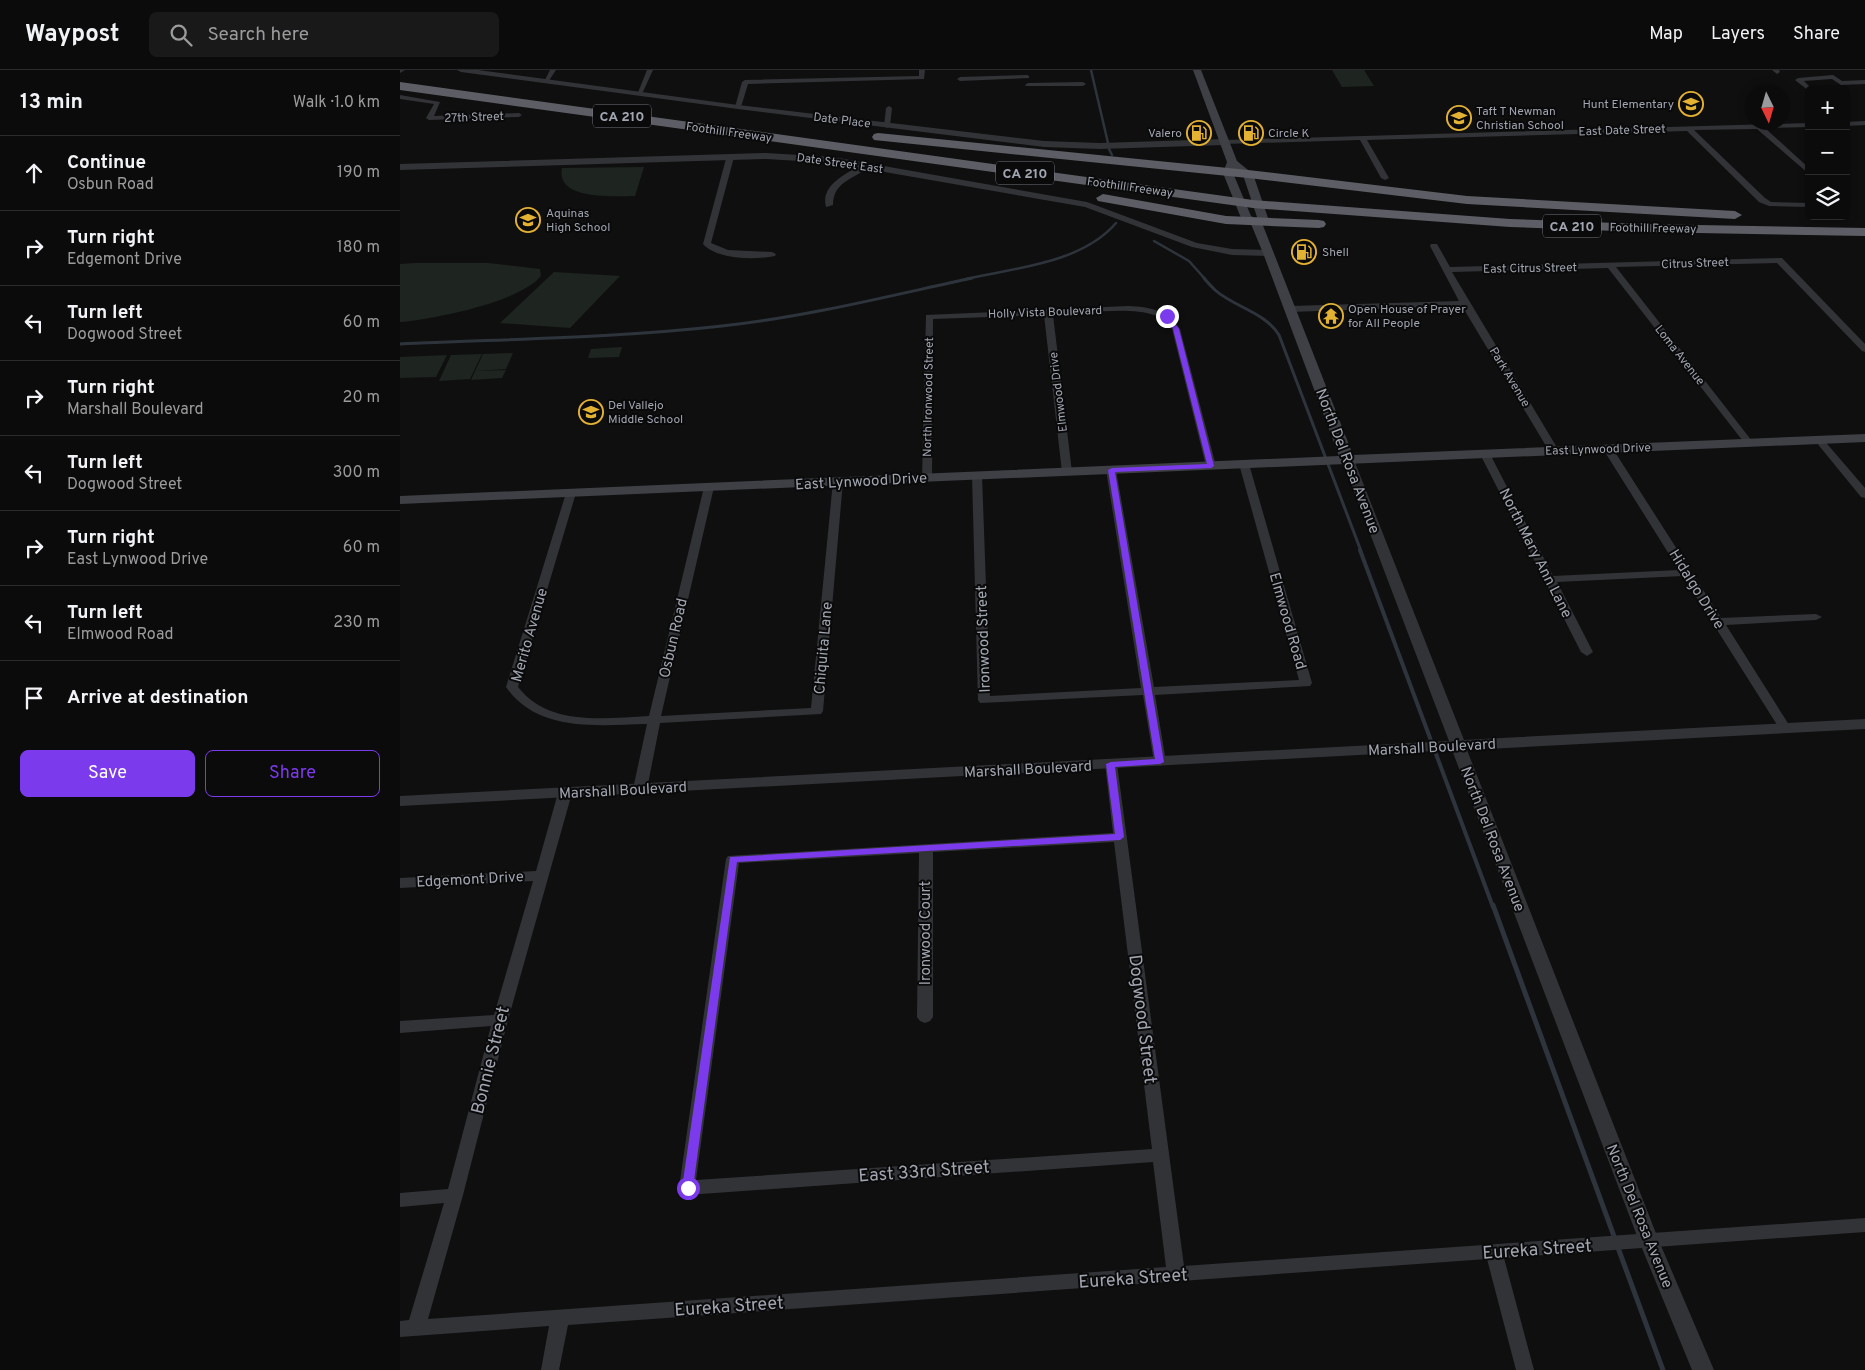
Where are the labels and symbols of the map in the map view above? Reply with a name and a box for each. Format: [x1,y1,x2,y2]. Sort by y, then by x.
north arrow [1745,85,1790,130]
school or university icon: Hunt Elementary [1678,91,1704,117]
place label: Hunt Elementary [1582,97,1674,113]
road number: CA 210 [593,104,651,128]
place label: Taft T Newman Christian School [1476,104,1564,134]
school or university icon: Taft T Newman Christian School [1446,105,1472,131]
street label: 27th Street [444,109,504,127]
street label: Date Place [812,110,871,132]
street label: Foothill Freeway [685,119,773,147]
fuel station icon: Valero [1186,120,1212,146]
fuel station icon: Circle K [1238,120,1264,146]
street label: East Date Street [1578,121,1666,141]
place label: Valero [1148,126,1182,142]
place label: Circle K [1268,126,1310,142]
street label: Date Street East [796,150,884,178]
road number: CA 210 [996,162,1054,185]
street label: Foothill Freeway [1086,174,1174,202]
place label: Aquinas High School [546,206,610,236]
school or university icon: Aquinas High School [515,207,541,233]
road number: CA 210 [1543,214,1601,238]
street label: Foothill Freeway [1609,220,1697,238]
fuel station icon: Shell [1291,239,1317,265]
place label: Shell [1322,245,1349,261]
street label: Citrus Street [1661,255,1729,273]
street label: East Citrus Street [1483,260,1577,278]
place label: Open House of Prayer for All People [1348,302,1466,332]
street label: Holly Vista Boulevard [988,303,1102,323]
temple icon: Open House of Prayer for All People [1318,303,1344,329]
route end [1156,305,1179,328]
street label: Loma Avenue [1651,322,1708,389]
street label: North Ironwood Street [920,337,938,457]
street label: Park Avenue [1485,345,1533,410]
street label: Elmwood Drive [1046,351,1072,433]
street label: North Del Rosa Avenue [1310,386,1383,537]
place label: Del Vallejo Middle School [608,398,683,428]
school or university icon: Del Vallejo Middle School [578,399,604,425]
street label: East Lynwood Drive [1545,440,1651,460]
street label: East Lynwood Drive [795,470,928,495]
street label: North Mary Ann Lane [1494,486,1576,622]
street label: Hidalgo Drive [1664,546,1728,633]
street label: Elmwood Road [1264,571,1309,672]
street label: Ironwood Street [973,585,996,693]
street label: Merito Avenue [508,586,553,685]
street label: Osbun Road [656,597,693,680]
street label: Chiquita Lane [811,601,838,695]
street label: Marshall Boulevard [1368,736,1497,761]
street label: Marshall Boulevard [964,758,1093,783]
street label: North Del Rosa Avenue [1455,764,1528,915]
street label: Marshall Boulevard [559,779,688,804]
street label: Edgemont Drive [416,868,524,893]
street label: Ironwood Court [917,881,936,985]
street label: Dogwood Street [1122,953,1161,1085]
street label: Bonnie Street [467,1004,516,1117]
street label: North Del Rosa Avenue [1601,1142,1676,1291]
street label: East 33rd Street [858,1156,991,1189]
route start [677,1177,700,1200]
street label: Eureka Street [1482,1235,1593,1266]
street label: Eureka Street [1078,1264,1189,1295]
street label: Eureka Street [674,1292,785,1323]

